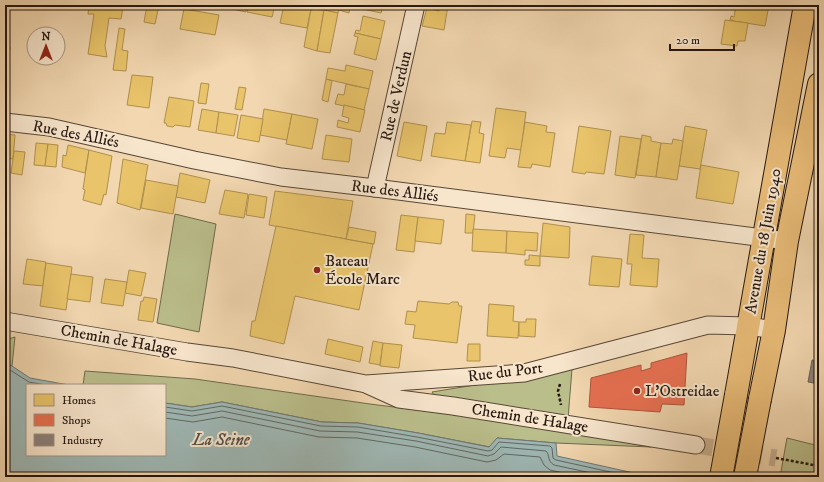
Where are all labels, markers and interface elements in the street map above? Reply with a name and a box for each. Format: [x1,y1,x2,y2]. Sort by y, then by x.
north arrow [26,26,66,66]
scale bar [670,26,734,52]
text: N [41,30,51,44]
text: 20 m [676,33,700,48]
street label: Rue de Verdun [376,48,416,143]
street label: Rue des Alliés [31,116,121,152]
street label: Avenue du 18 Juin 1940 [740,167,786,315]
street label: Rue des Alliés [350,176,440,206]
place label: Bateau École Marc [325,251,400,289]
marker: Bateau École Marc [312,265,322,275]
street label: Chemin de Halage [59,320,179,360]
street label: Rue du Port [466,357,544,387]
place label: L'Ostreidae [645,381,720,401]
legend [26,384,166,456]
marker: L'Ostreidae [632,386,642,396]
text: Homes [62,393,96,408]
street label: Chemin de Halage [470,399,590,437]
text: Shops [62,413,90,428]
water label: La Seine [191,429,251,451]
text: Industry [62,433,103,448]

